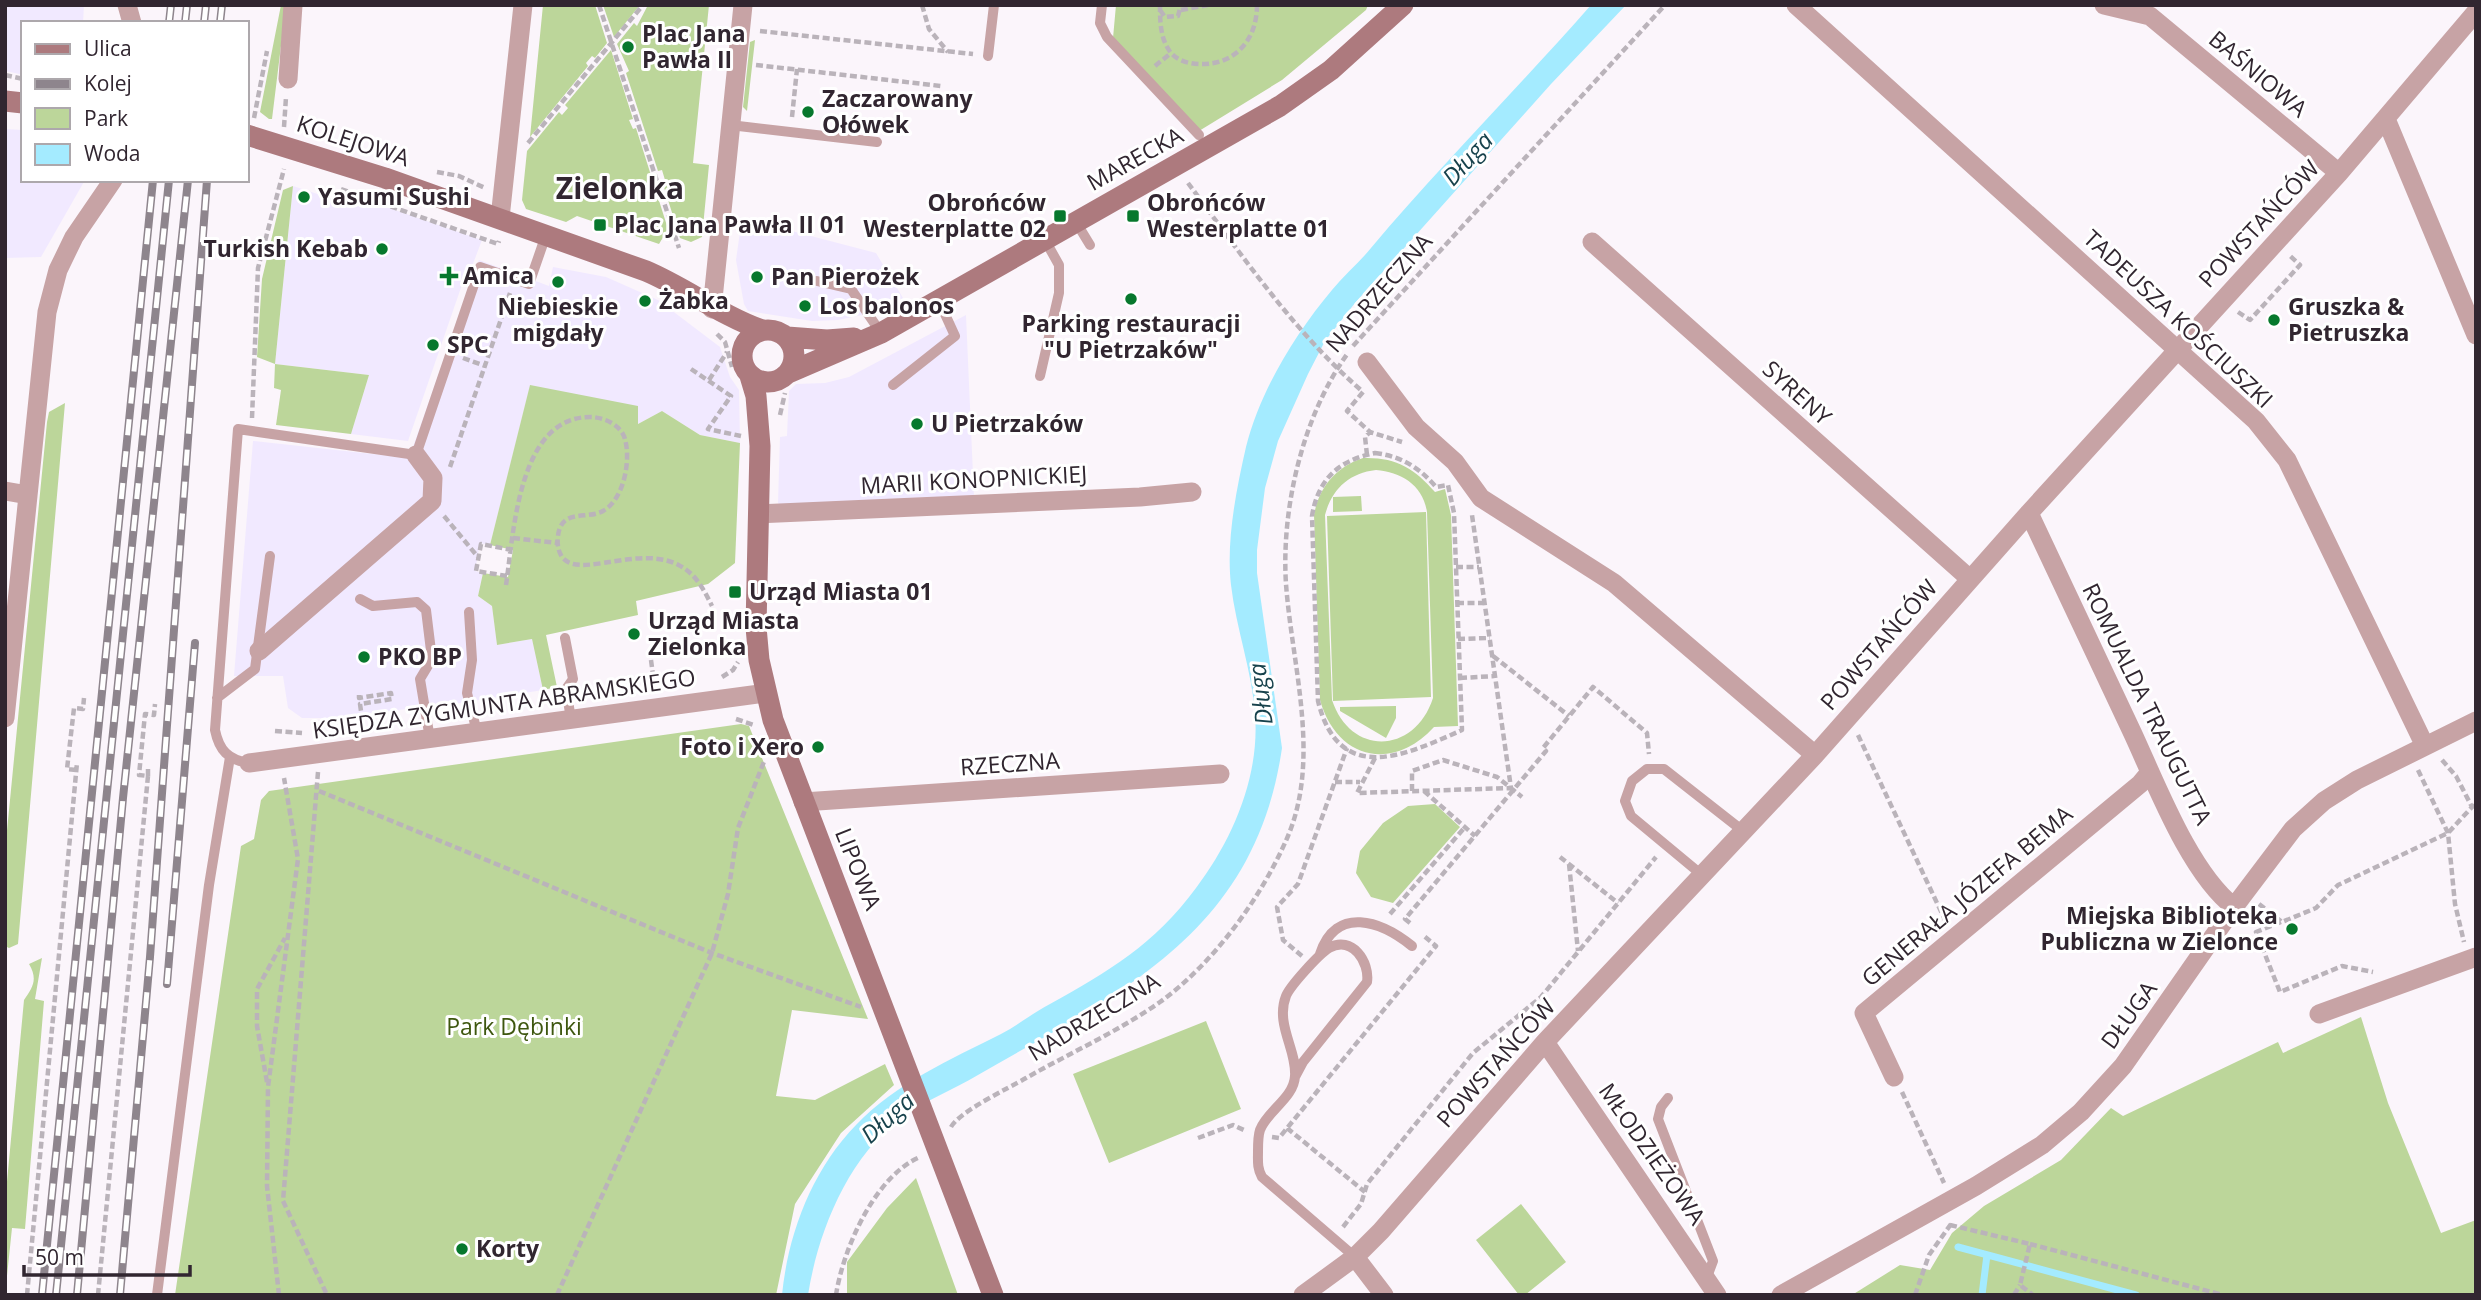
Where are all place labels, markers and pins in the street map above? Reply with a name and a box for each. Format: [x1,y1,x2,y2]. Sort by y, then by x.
place label: Plac Jana Pawła II [642,17,746,75]
marker: Plac Jana Pawła II [620,39,636,55]
place label: Zaczarowany Ołówek [822,82,974,140]
marker: Zaczarowany Ołówek [800,104,816,120]
place label: Yasumi Sushi [318,180,470,212]
place label: Obrońców Westerplatte 02 [863,186,1046,244]
place label: Obrońców Westerplatte 01 [1147,186,1330,244]
marker: Yasumi Sushi [296,189,312,205]
place label: Plac Jana Pawła II 01 [614,208,846,240]
marker: Obrońców Westerplatte 02 [1052,208,1068,224]
marker: Obrońców Westerplatte 01 [1125,208,1141,224]
marker: Plac Jana Pawła II 01 [592,217,608,233]
place label: Turkish Kebab [203,232,368,264]
marker: Turkish Kebab [374,241,390,257]
place label: Amica [463,259,534,291]
place label: Pan Pierożek [771,260,920,292]
marker: Amica [441,268,457,284]
marker: Pan Pierożek [749,269,765,285]
marker: Niebieskie migdały [550,274,566,290]
place label: Żabka [659,284,729,316]
place label: Los balonos [819,289,954,321]
place label: Niebieskie migdały [498,290,618,348]
place label: Gruszka & Pietruszka [2288,290,2409,348]
marker: Parking restauracji "U Pietrzaków" [1123,291,1139,307]
marker: Żabka [637,293,653,309]
marker: Los balonos [797,298,813,314]
place label: Parking restauracji "U Pietrzaków" [1022,307,1240,365]
marker: Gruszka & Pietruszka [2266,312,2282,328]
place label: SPC [447,328,489,360]
marker: SPC [425,337,441,353]
place label: U Pietrzaków [931,407,1083,439]
marker: U Pietrzaków [909,416,925,432]
place label: Urząd Miasta 01 [749,575,933,607]
marker: Urząd Miasta 01 [727,584,743,600]
place label: Urząd Miasta Zielonka [648,604,799,662]
marker: Urząd Miasta Zielonka [626,626,642,642]
place label: PKO BP [378,640,462,672]
marker: PKO BP [356,649,372,665]
place label: Foto i Xero [680,730,804,762]
marker: Foto i Xero [810,739,826,755]
place label: Miejska Biblioteka Publiczna w Zielonce [2040,899,2278,957]
marker: Miejska Biblioteka Publiczna w Zielonce [2284,921,2300,937]
place label: Korty [476,1232,540,1264]
marker: Korty [454,1241,470,1257]

